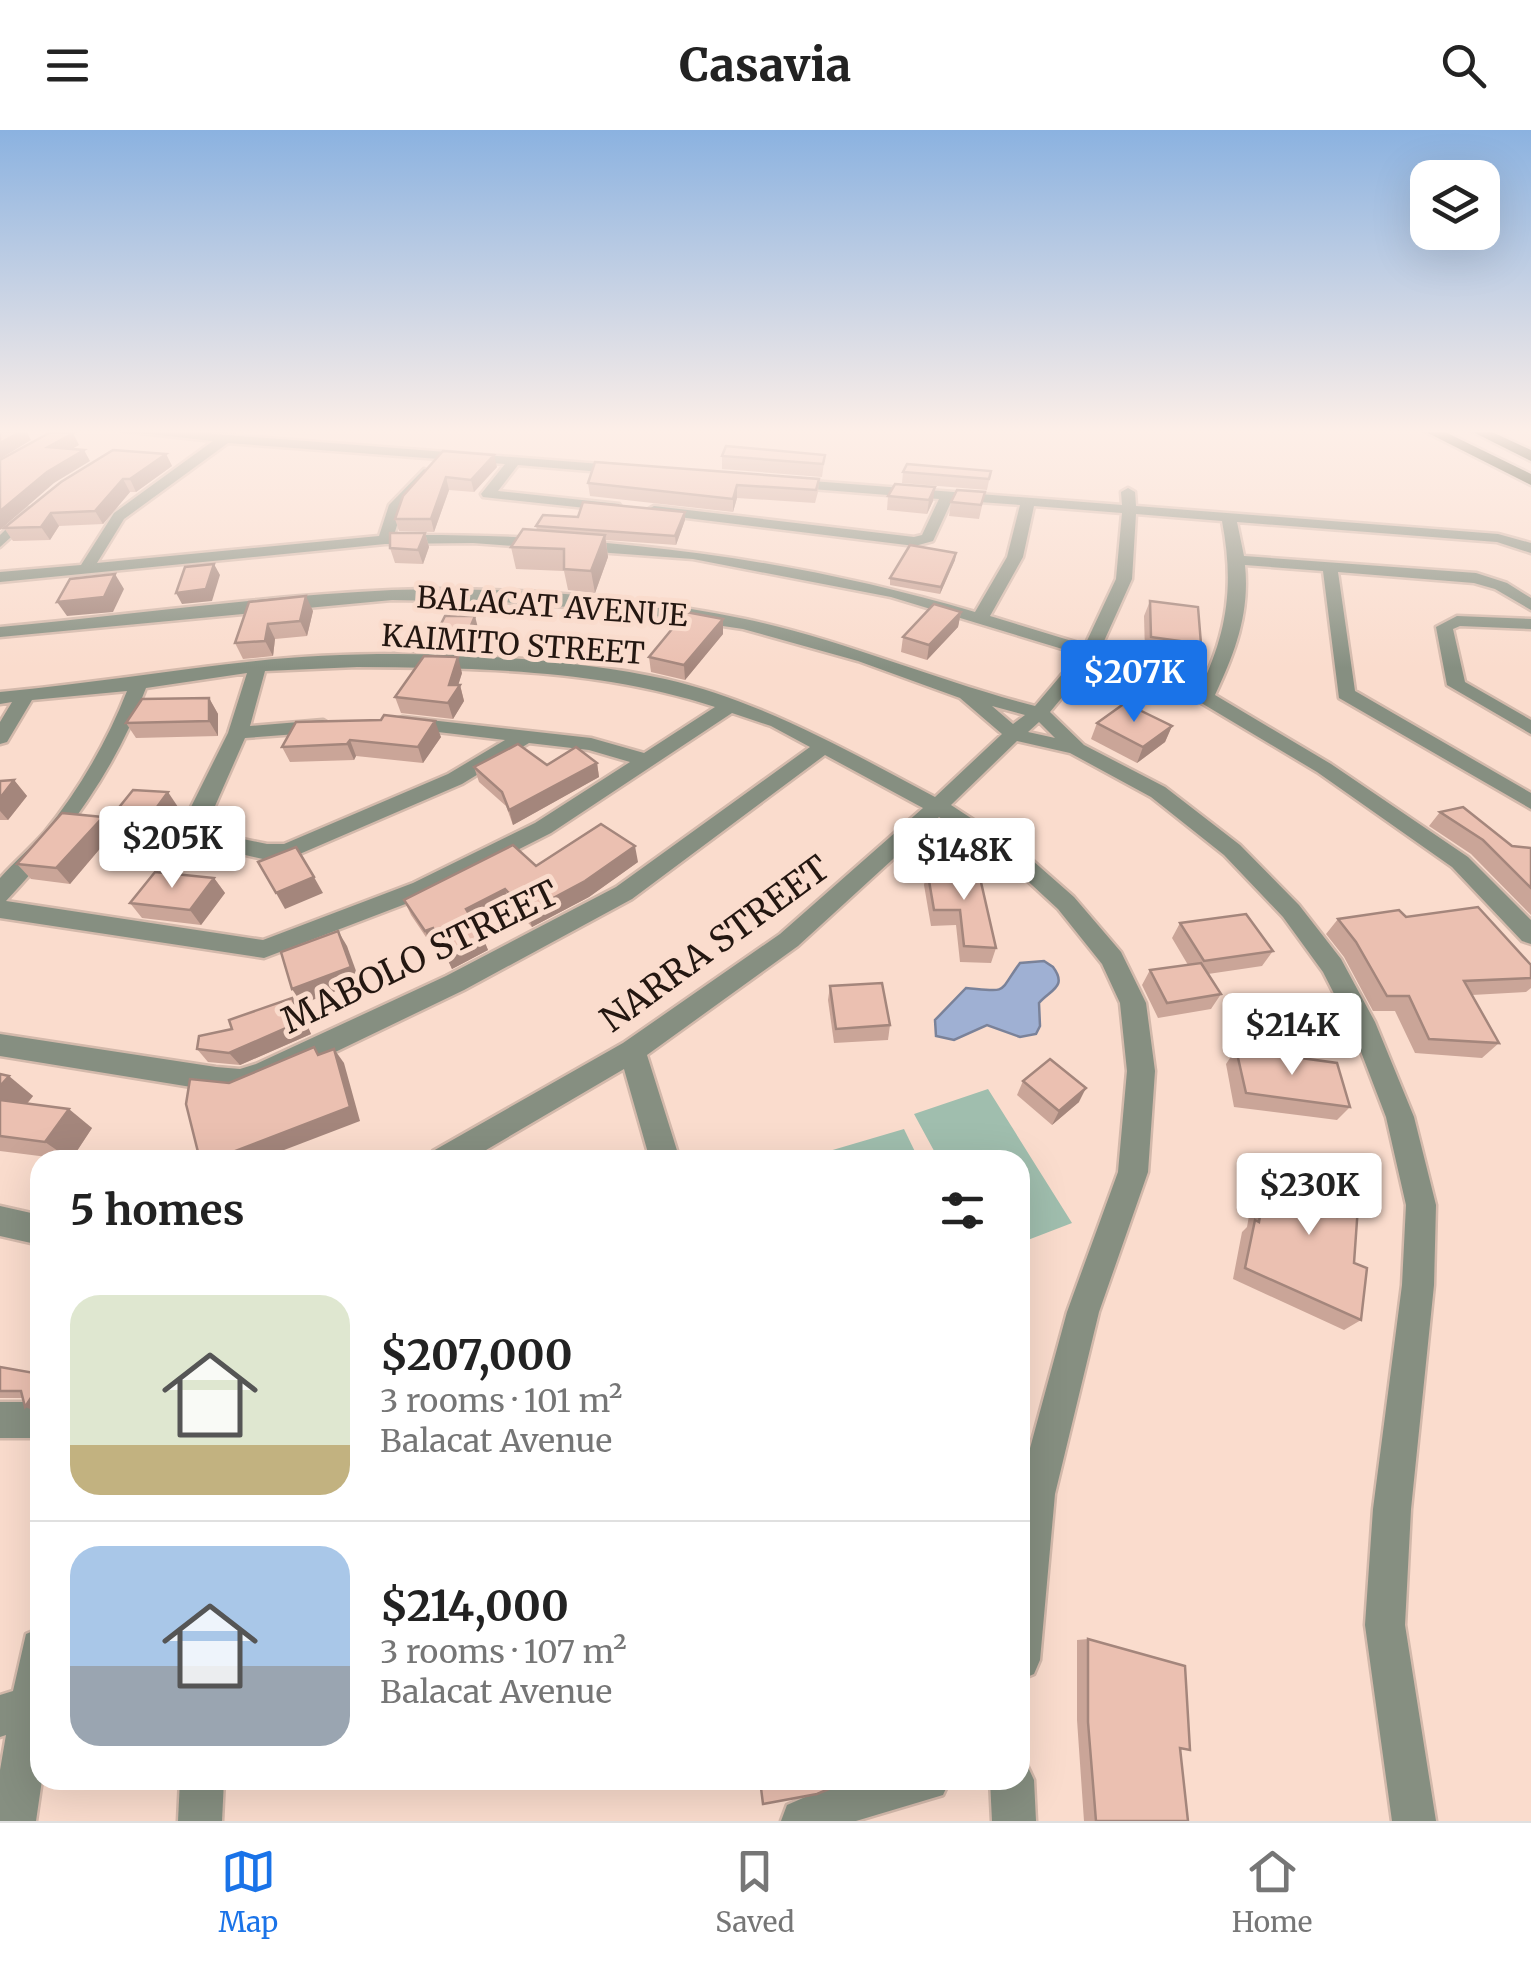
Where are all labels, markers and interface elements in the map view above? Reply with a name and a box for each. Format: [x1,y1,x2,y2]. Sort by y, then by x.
text: Casavia [680,37,851,93]
icon: menu [40,38,95,93]
icon: search [1436,38,1491,93]
map controls [1410,160,1500,250]
button: layers [1410,160,1500,250]
street label: BALACAT AVENUE [415,578,689,634]
street label: KAIMITO STREET [380,616,646,672]
pin: $207K [1064,640,1204,725]
text: $207K [1083,652,1185,692]
pin: $205K [102,806,242,891]
text: $205K [121,818,223,858]
pin: $148K [894,818,1034,903]
text: $148K [916,830,1012,870]
street label: NARRA STREET [592,846,838,1042]
street label: MABOLO STREET [274,871,566,1043]
pin: $214K [1222,993,1362,1078]
text: $214K [1244,1005,1340,1045]
pin: $230K [1239,1153,1379,1238]
text: $230K [1259,1165,1359,1205]
icon: filters [935,1183,990,1238]
text: 5 homes [70,1184,244,1236]
text: $207,000 [380,1329,573,1381]
icon: home [150,1335,270,1455]
text: 3 rooms · 101 m² [380,1381,622,1421]
text: Balacat Avenue [380,1421,612,1461]
text: $214,000 [380,1580,569,1632]
icon: home [150,1586,270,1706]
text: 3 rooms · 107 m² [380,1632,627,1672]
text: Balacat Avenue [380,1672,612,1712]
tab: Map [219,1844,278,1940]
tab: Saved [715,1844,795,1940]
tab: Home [1232,1844,1312,1940]

